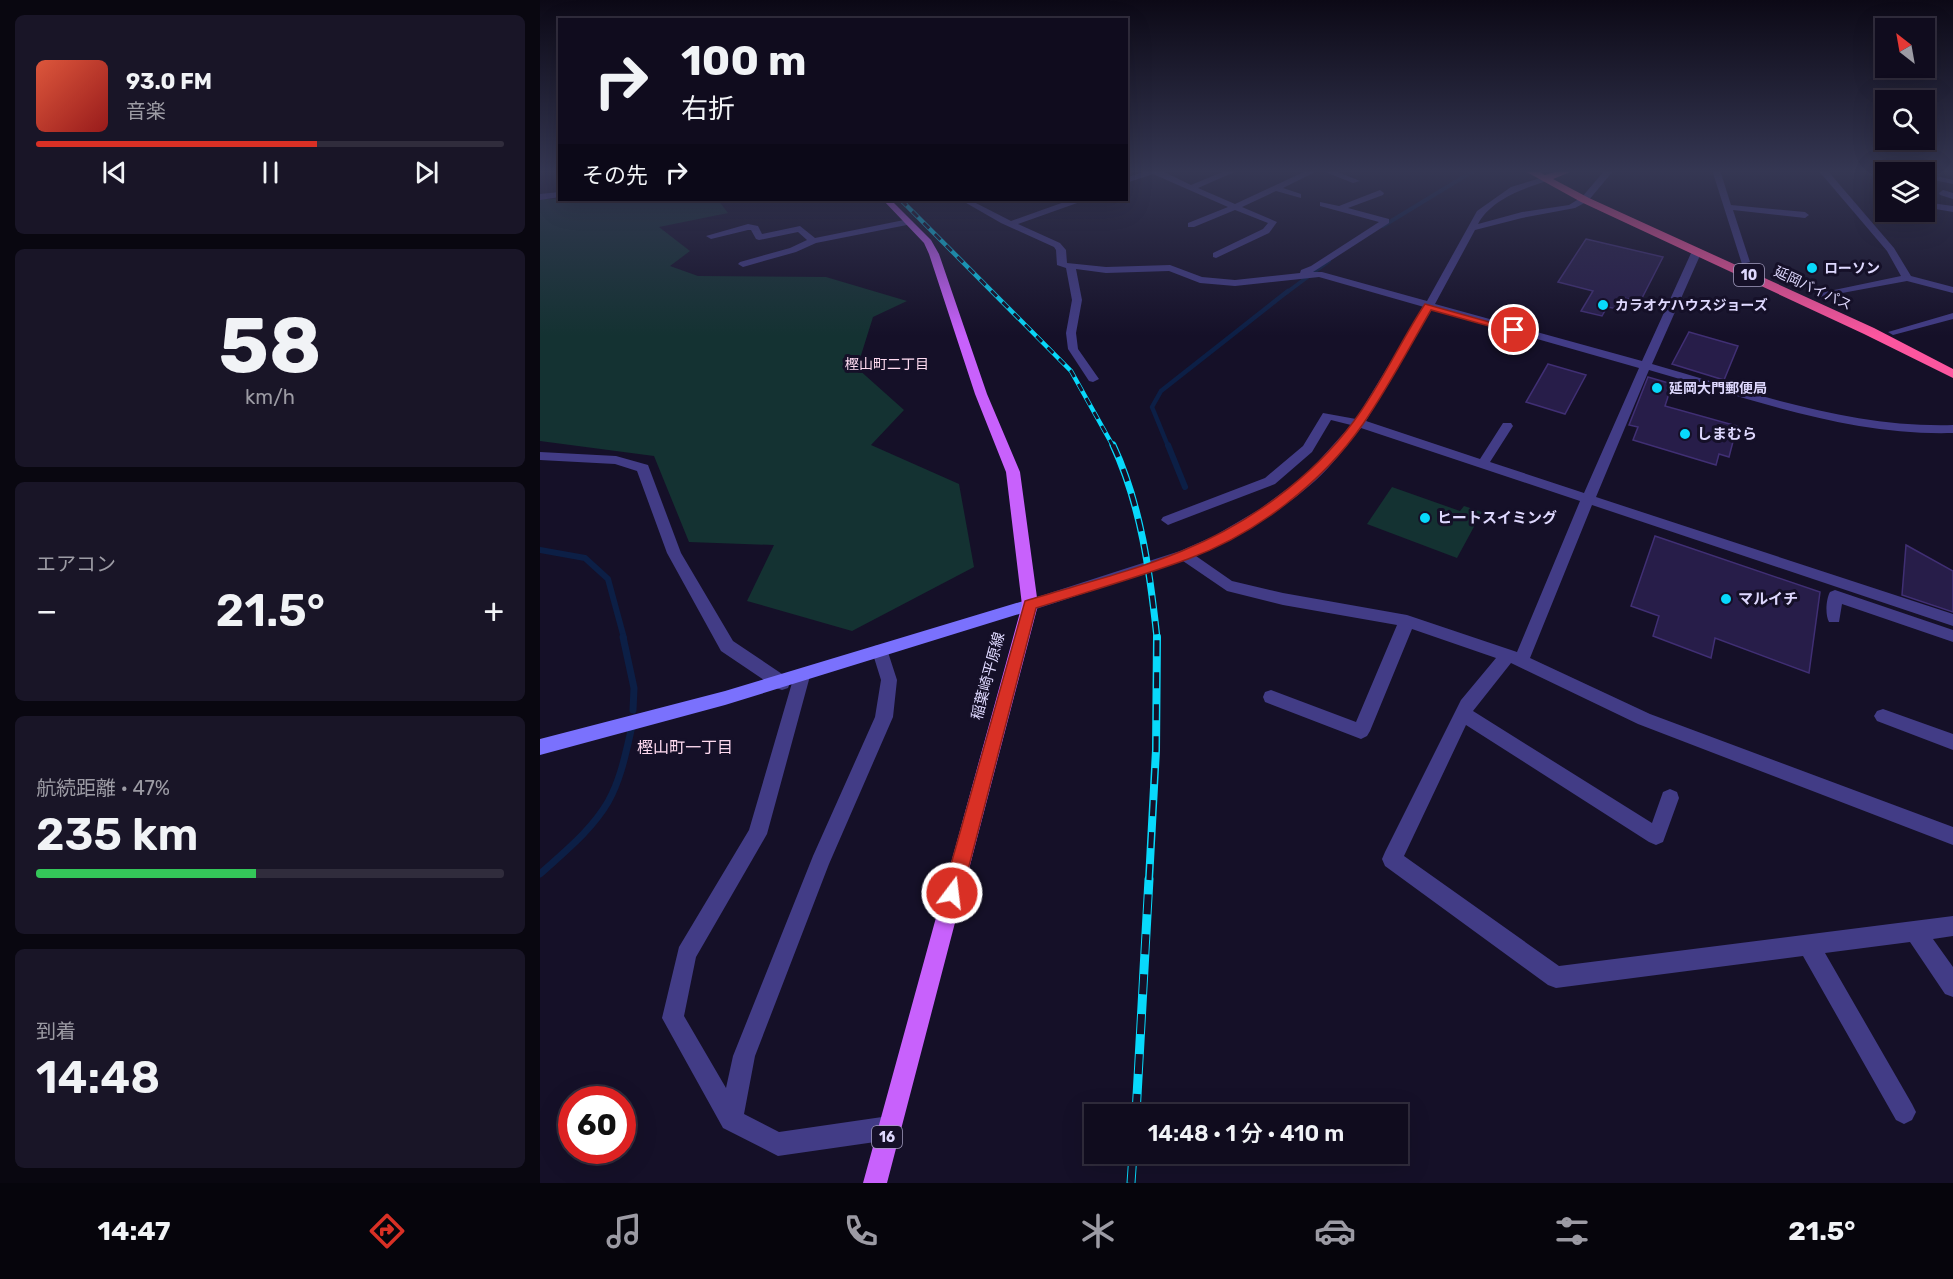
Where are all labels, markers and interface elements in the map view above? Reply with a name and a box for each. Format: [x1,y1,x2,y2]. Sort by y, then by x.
north arrow [1875,18,1935,78]
map controls [1875,18,1935,222]
text: 100 m [681,36,806,86]
icon: right [582,42,660,120]
text: 93.0 FM [126,68,212,95]
button: search [1875,90,1935,150]
text: 右折 [681,93,735,125]
text: 音楽 [126,99,166,123]
icon: previous [98,156,131,189]
icon: pause [254,156,287,189]
icon: next [410,156,443,189]
icon: right [660,156,693,189]
text: その先 [582,162,648,189]
button: layers [1875,162,1935,222]
place label: ローソン [1824,260,1880,277]
marker: ローソン [1805,261,1819,275]
street label: 延岡バイパス [1771,263,1854,314]
road number: 10 [1734,264,1764,286]
place label: カラオケハウスジョーズ [1615,297,1768,314]
marker: カラオケハウスジョーズ [1596,298,1610,312]
text: 58 [218,299,322,392]
pin [1488,304,1539,355]
icon: arrive [1497,313,1530,346]
district label: 樫山町二丁目 [845,356,929,373]
place label: 延岡大門郵便局 [1669,380,1767,397]
marker: 延岡大門郵便局 [1650,381,1664,395]
text: km/h [245,385,295,409]
place label: しまむら [1697,425,1757,443]
marker: しまむら [1678,427,1692,441]
place label: ヒートスイミング [1437,509,1557,527]
marker: ヒートスイミング [1418,511,1432,525]
text: エアコン [36,552,116,576]
text: 21.5° [216,584,325,637]
place label: マルイチ [1738,590,1798,608]
text: − [36,591,57,630]
text: + [483,591,504,630]
marker: マルイチ [1719,592,1733,606]
street label: 稲葉崎平原線 [968,630,1008,722]
district label: 樫山町一丁目 [637,738,733,757]
text: 航続距離 · 47% [36,776,170,800]
text: 235 km [36,808,198,861]
position arrow [920,861,984,925]
text: 到着 [36,1019,76,1043]
text: 14:48 [36,1051,160,1104]
speed limit sign: 60 [558,1086,636,1164]
text: 14:48 · 1 分 · 410 m [1148,1120,1344,1147]
road number: 16 [872,1126,902,1148]
icon: directions [366,1210,408,1252]
icon: music [603,1210,645,1252]
icon: phone [840,1210,882,1252]
icon: climate [1077,1210,1119,1252]
icon: car [1314,1210,1356,1252]
icon: filters [1551,1210,1593,1252]
text: 14:47 [98,1215,171,1247]
text: 21.5° [1788,1215,1855,1247]

